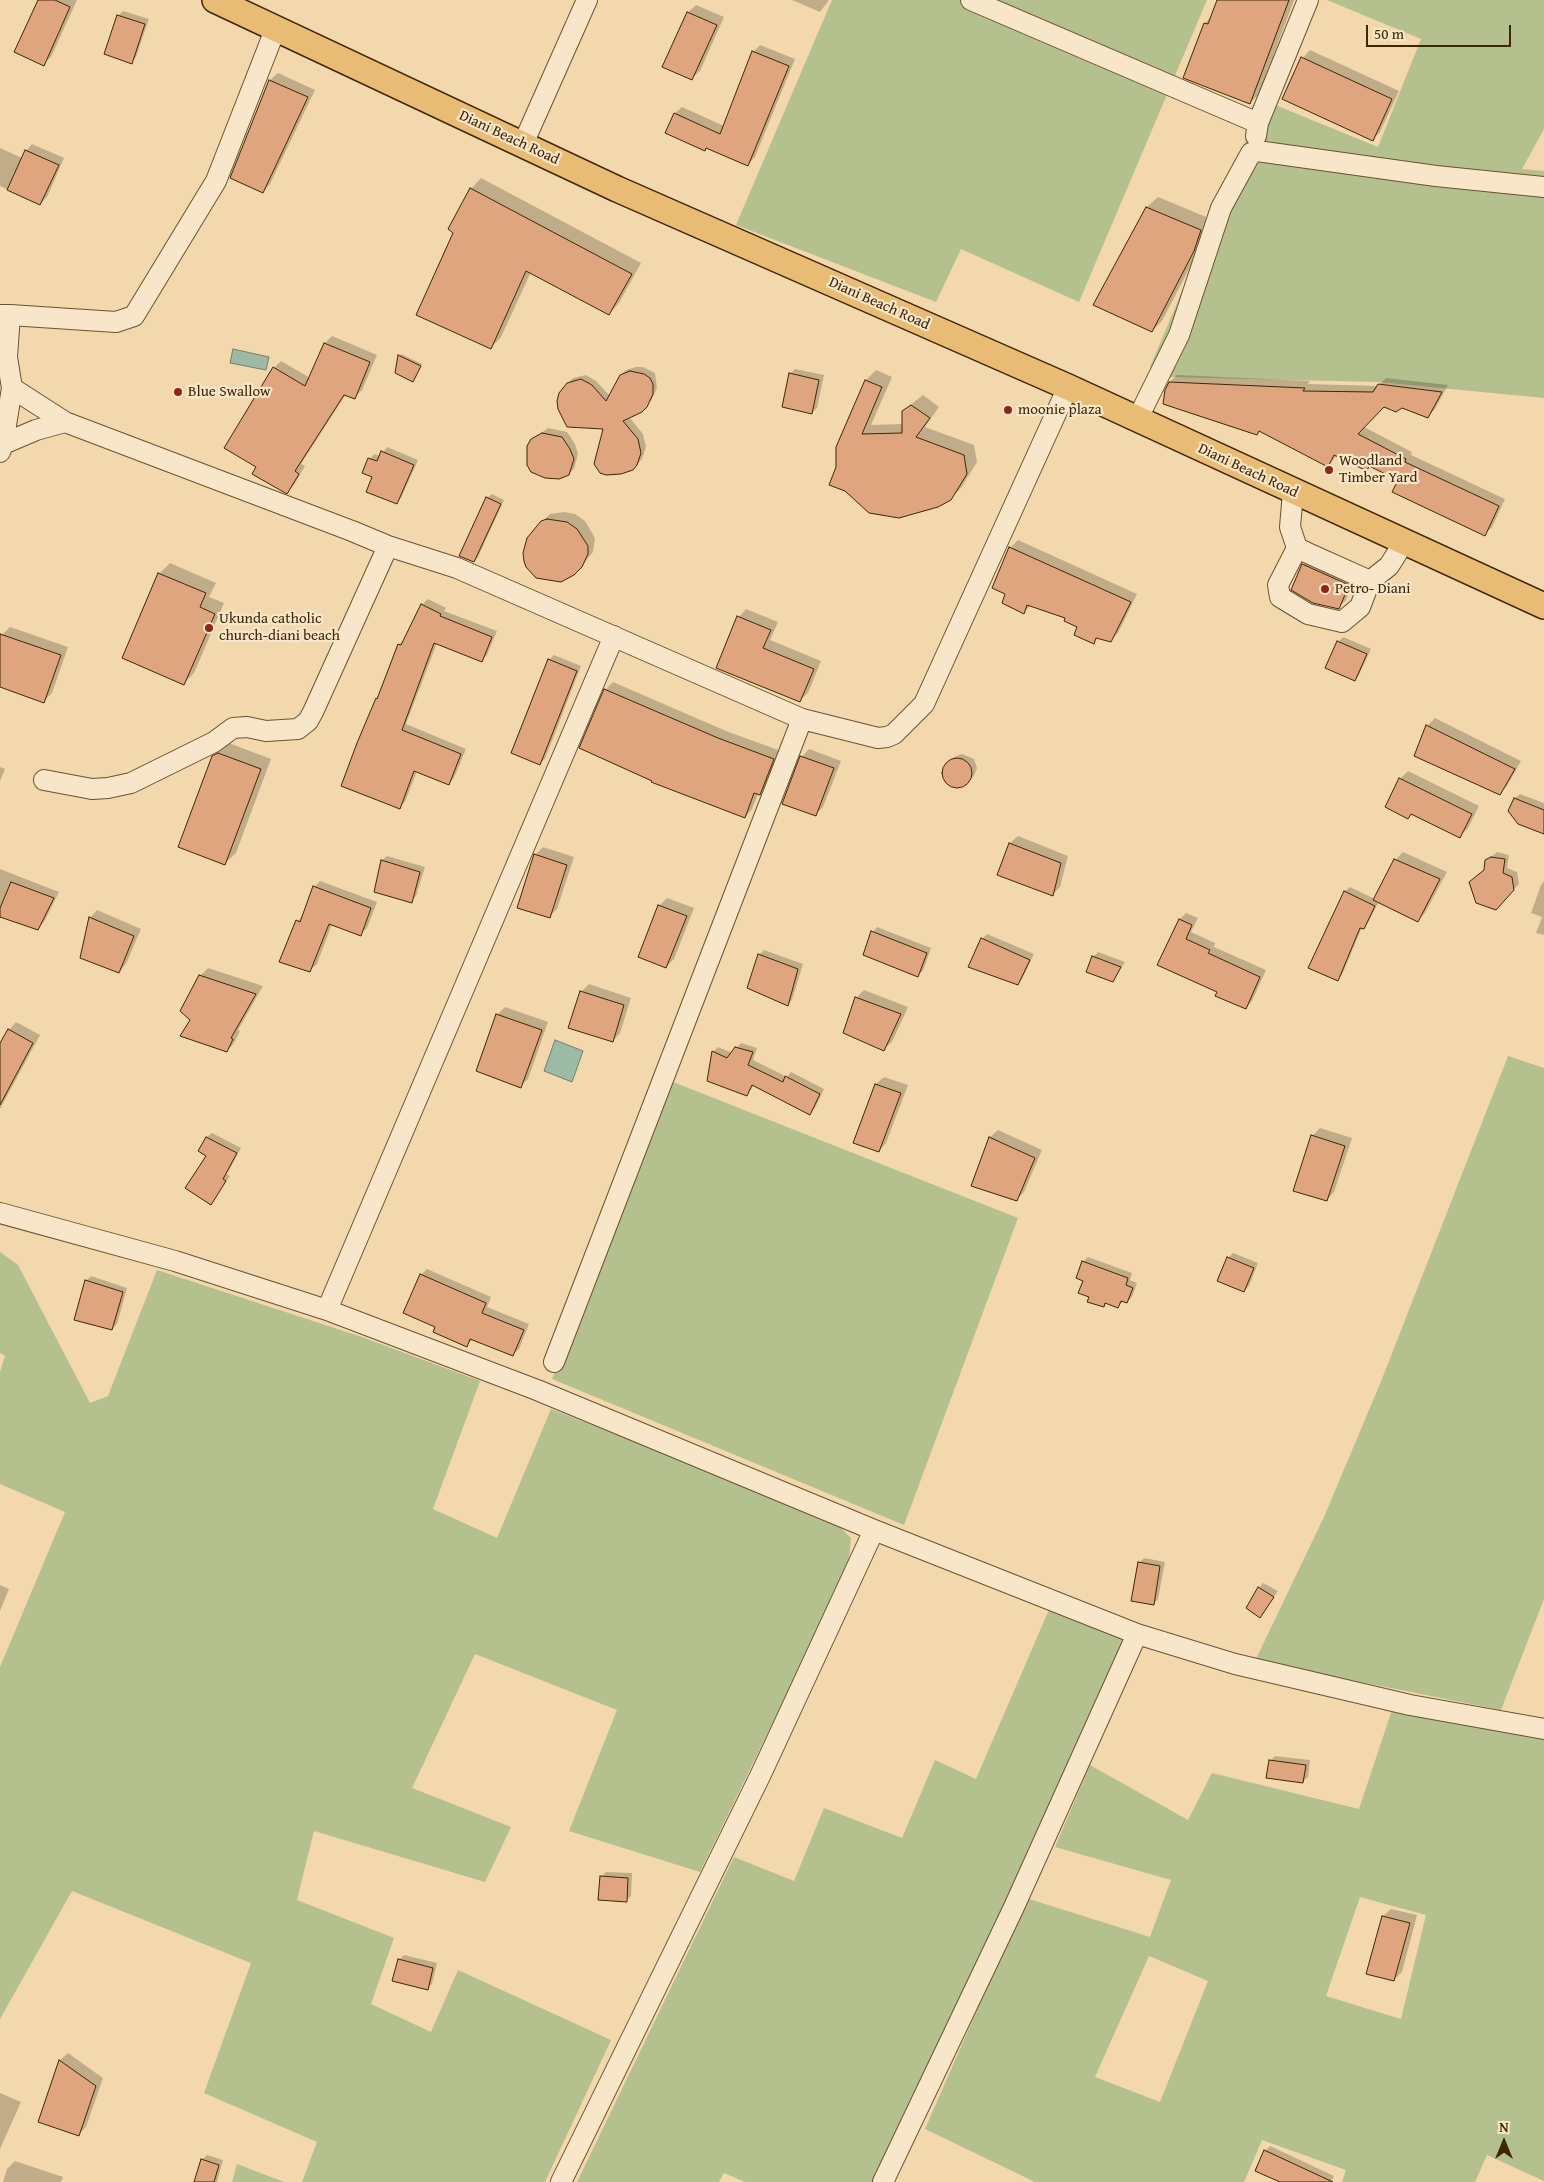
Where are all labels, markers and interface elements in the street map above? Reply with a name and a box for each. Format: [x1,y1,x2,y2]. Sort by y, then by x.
scale bar [1369,15,1514,47]
text: 50 m [1374,23,1404,44]
street label: Diani Beach Road [456,107,562,169]
street label: Diani Beach Road [826,274,932,334]
place label: Blue Swallow [188,383,271,401]
marker: Blue Swallow [172,386,184,398]
place label: moonie plaza [1018,401,1102,419]
marker: moonie plaza [1002,404,1014,416]
street label: Diani Beach Road [1195,440,1301,502]
place label: Woodland Timber Yard [1339,452,1417,487]
marker: Woodland Timber Yard [1323,464,1335,476]
place label: Petro- Diani [1335,580,1411,598]
marker: Petro- Diani [1319,583,1331,595]
place label: Ukunda catholic church-diani beach [219,610,340,645]
marker: Ukunda catholic church-diani beach [203,622,215,634]
north arrow [1479,2117,1529,2167]
text: N [1499,2117,1509,2137]

